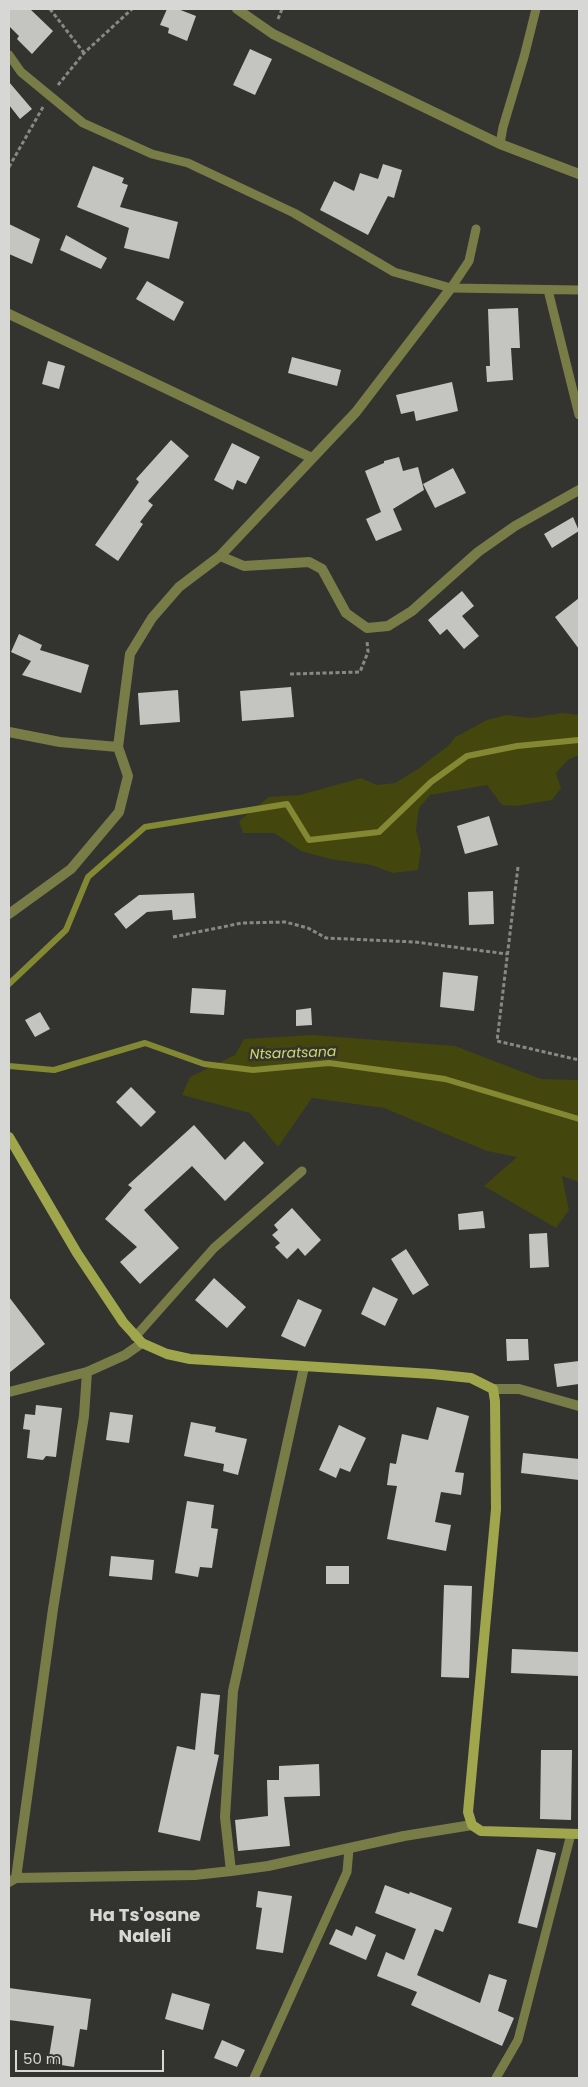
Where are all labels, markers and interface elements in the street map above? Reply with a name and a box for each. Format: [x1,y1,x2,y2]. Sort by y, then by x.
water label: Ntsaratsana [249,1044,337,1064]
district label: Ha Ts'osane Naleli [90,1905,200,1948]
scale bar [18,2040,166,2072]
text: 50 m [23,2048,61,2069]

